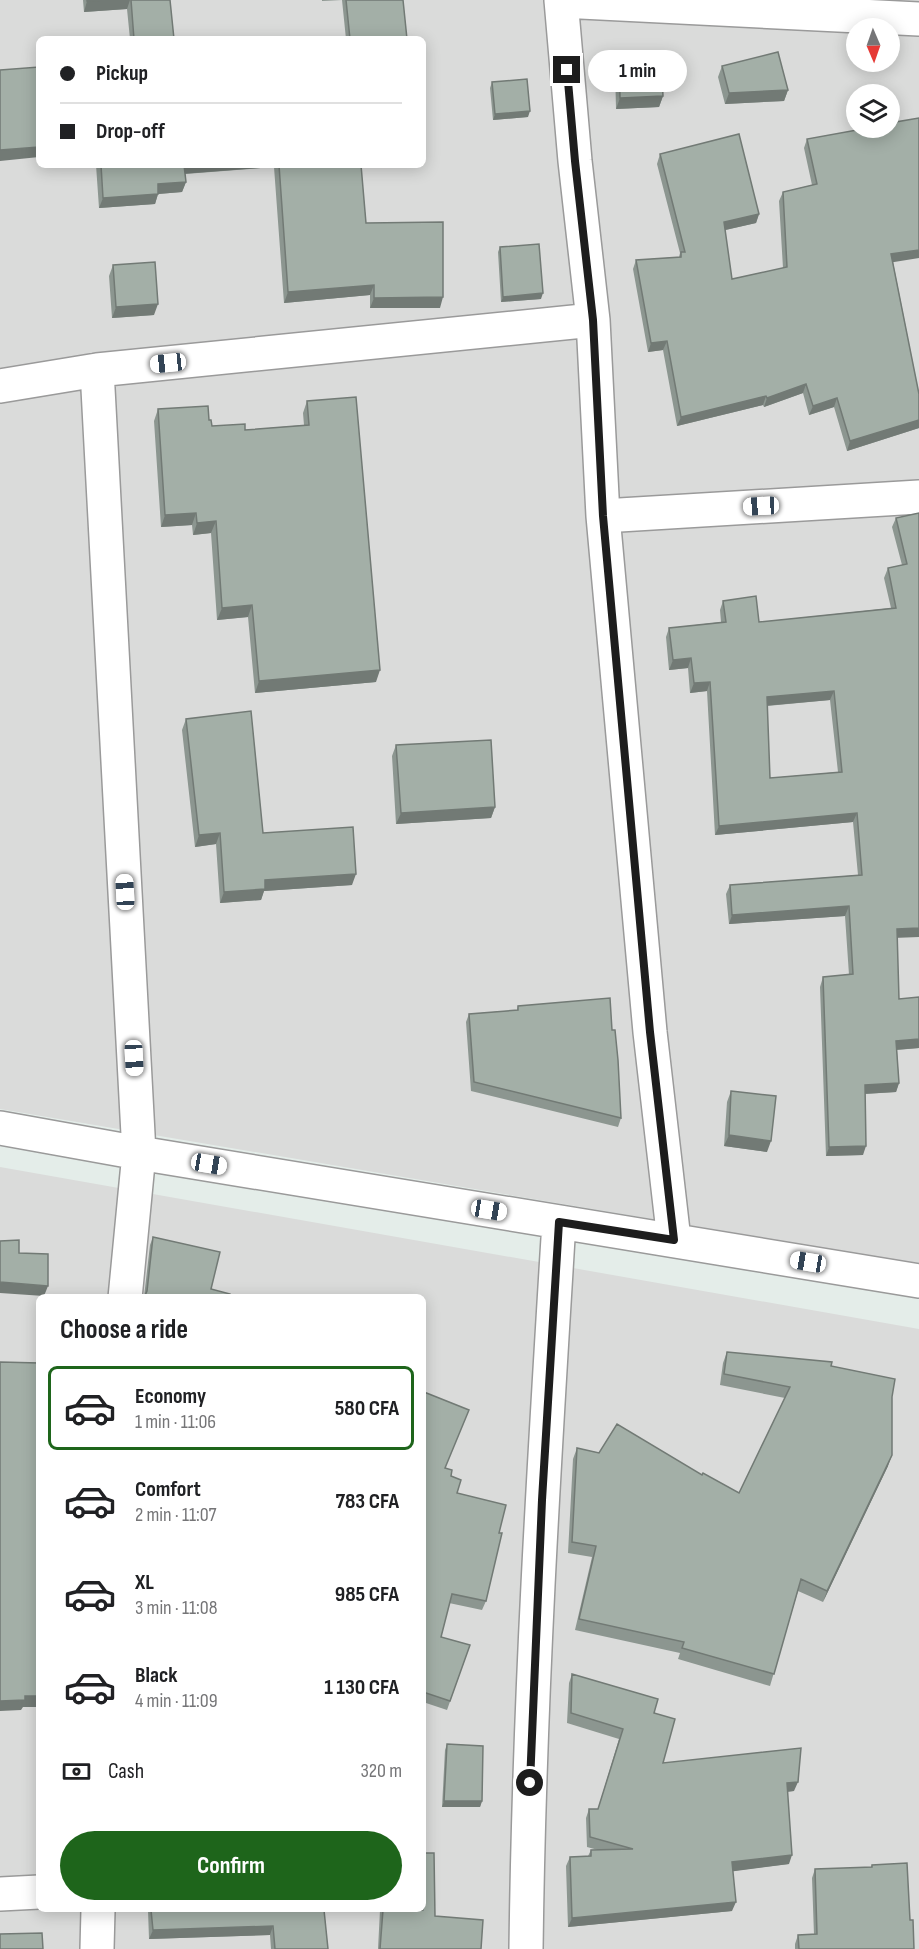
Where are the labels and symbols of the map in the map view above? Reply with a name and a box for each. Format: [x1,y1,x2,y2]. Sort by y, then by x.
north arrow [846,18,900,72]
callout: 1 min [588,49,687,91]
route end [553,56,580,83]
car [149,352,187,374]
car [743,496,779,516]
car [115,874,135,910]
car [124,1040,144,1076]
car [190,1152,228,1176]
car [470,1198,508,1222]
car [789,1250,827,1274]
route start [516,1769,543,1796]

